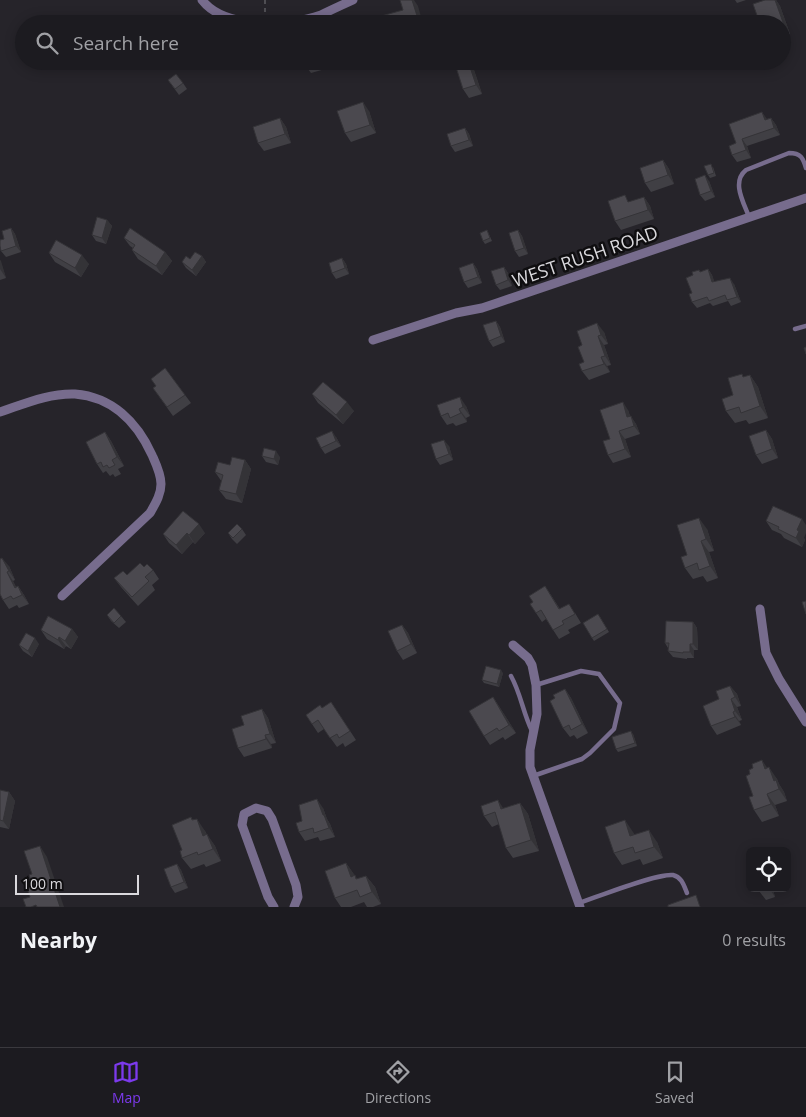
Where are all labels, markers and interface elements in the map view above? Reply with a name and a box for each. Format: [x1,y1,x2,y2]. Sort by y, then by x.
search box [15,15,791,70]
icon: search [33,29,61,57]
text: Search here [73,30,179,56]
street label: WEST RUSH ROAD [509,220,661,292]
map controls [746,847,791,892]
button: locate [746,847,791,892]
scale bar [15,872,139,895]
text: 100 m [22,874,63,893]
text: Nearby [20,926,97,954]
text: 0 results [722,929,786,951]
tab: Map [112,1058,141,1107]
tab: Directions [365,1058,431,1107]
tab: Saved [655,1058,694,1107]

